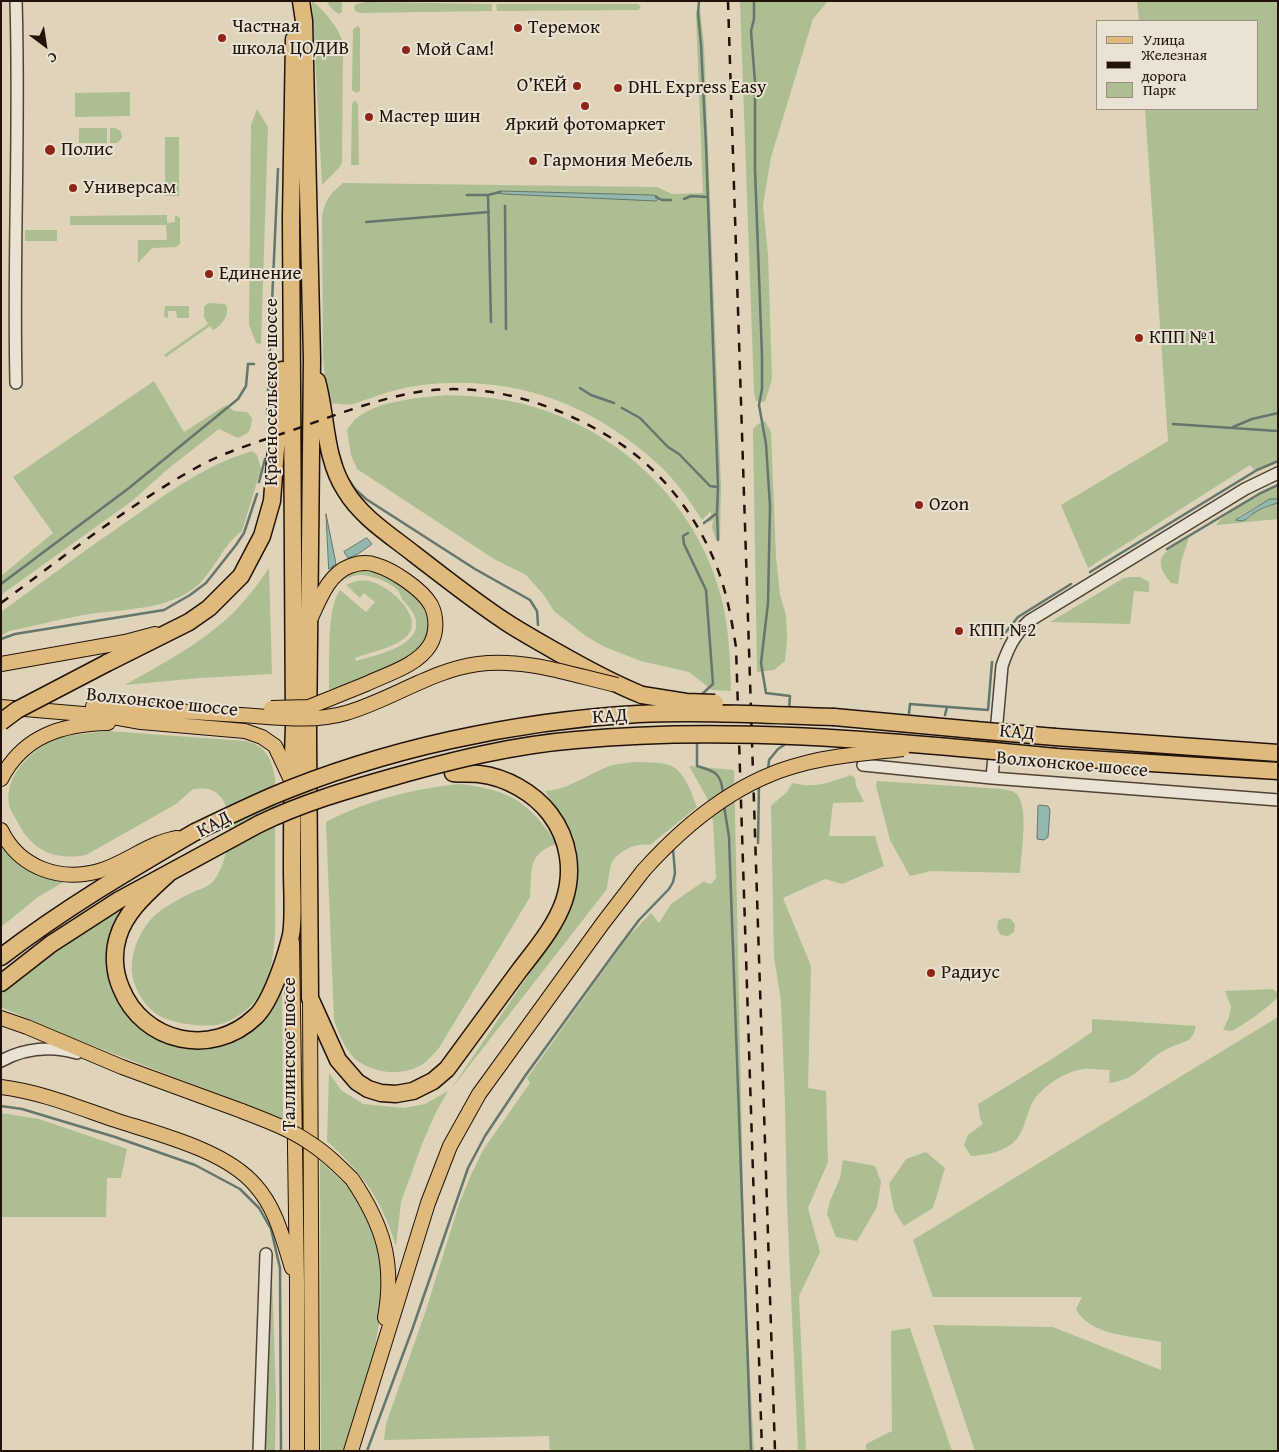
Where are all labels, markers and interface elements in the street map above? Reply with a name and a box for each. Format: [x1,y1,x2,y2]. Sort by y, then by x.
place label: Частная школа ЦОДИВ [232,16,349,60]
place label: Теремок [528,17,600,39]
north arrow [20,20,70,70]
legend [1096,20,1259,110]
marker: Теремок [512,22,524,34]
text: Улица [1143,29,1185,50]
marker: Частная школа ЦОДИВ [216,32,228,44]
place label: Мой Сам! [416,39,494,61]
marker: Мой Сам! [400,44,412,56]
text: Железная дорога [1141,44,1207,86]
text: С [44,47,61,68]
place label: О’КЕЙ [517,75,567,97]
place label: DHL Express Easy [628,77,766,99]
text: Парк [1143,79,1176,100]
marker: О’КЕЙ [571,80,583,92]
marker: DHL Express Easy [612,82,624,94]
marker: Яркий фотомаркет [579,100,591,112]
place label: Мастер шин [379,106,481,128]
marker: Мастер шин [363,111,375,123]
place label: Яркий фотомаркет [505,114,665,136]
place label: Полис [61,139,113,161]
marker: Полис [43,143,57,157]
place label: Гармония Мебель [543,150,693,172]
marker: Гармония Мебель [527,155,539,167]
place label: Универсам [83,177,176,199]
marker: Универсам [67,182,79,194]
place label: Единение [219,263,301,285]
marker: Единение [203,268,215,280]
street label: Красносельское шоссе [261,298,283,486]
place label: КПП №1 [1149,327,1216,349]
marker: КПП №1 [1133,332,1145,344]
place label: Ozon [929,494,969,516]
marker: Ozon [913,499,925,511]
place label: КПП №2 [969,620,1036,642]
marker: КПП №2 [953,625,965,637]
street label: Волхонское шоссе [85,684,239,722]
street label: КАД [592,704,628,730]
street label: КАД [998,720,1036,746]
street label: Волхонское шоссе [995,747,1149,783]
street label: КАД [193,807,235,843]
place label: Радиус [941,962,1000,984]
marker: Радиус [925,967,937,979]
street label: Таллинское шоссе [279,977,301,1131]

